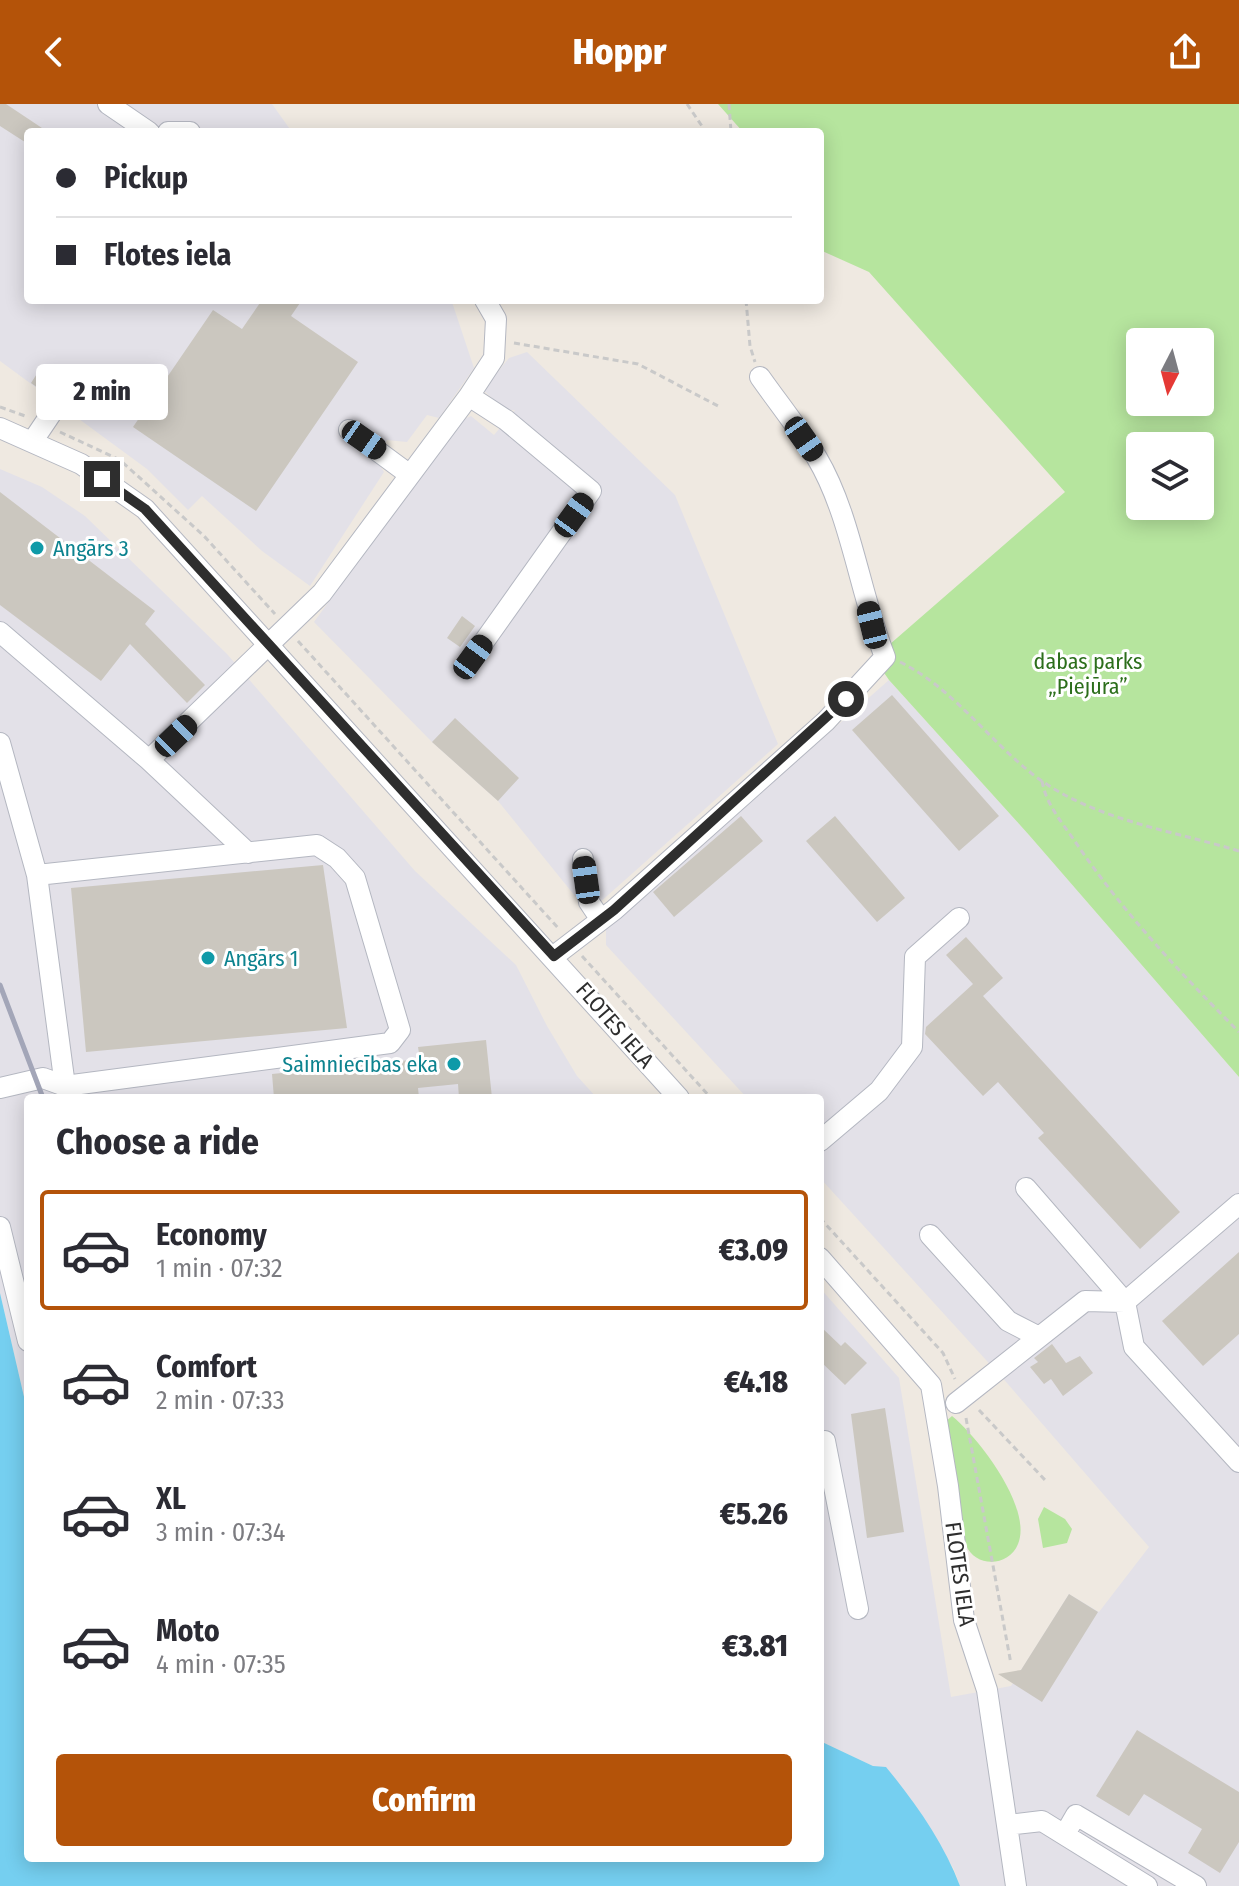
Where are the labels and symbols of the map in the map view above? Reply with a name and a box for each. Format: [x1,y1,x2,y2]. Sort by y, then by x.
north arrow [1126,328,1214,416]
callout: 2 min [36,363,168,419]
car [780,412,828,466]
car [337,416,391,464]
route end [84,461,120,497]
car [550,489,598,541]
place label: Angārs 3 [53,535,129,562]
marker: Angārs 3 [28,539,46,557]
car [855,599,889,651]
car [449,631,497,683]
park label: dabas parks „Piejūra” [1034,648,1142,700]
route start [828,681,864,717]
car [150,711,202,761]
car [571,855,601,905]
place label: Angārs 1 [224,945,298,972]
marker: Angārs 1 [199,949,217,967]
street label: FLOTES IELA [570,976,660,1074]
place label: Saimniecības eka [282,1051,438,1078]
marker: Saimniecības eka [445,1055,463,1073]
street label: FLOTES IELA [939,1520,981,1628]

